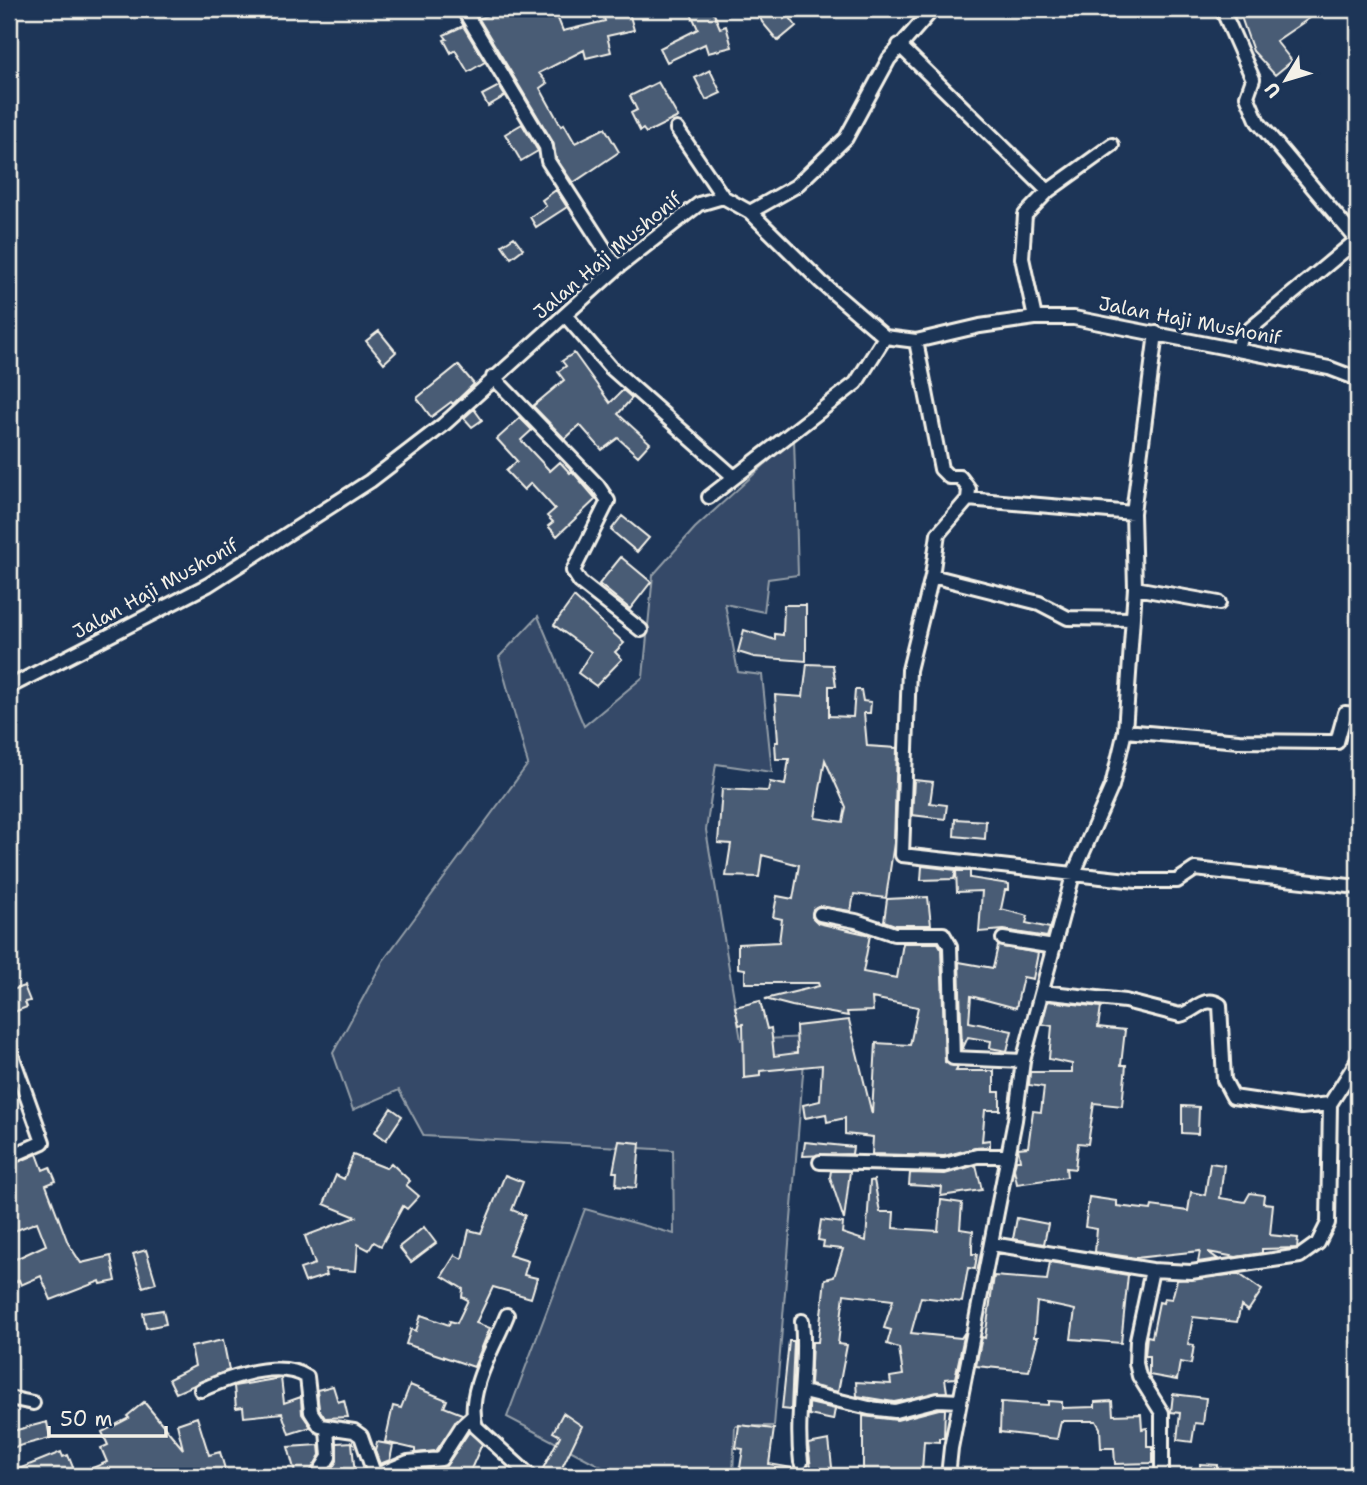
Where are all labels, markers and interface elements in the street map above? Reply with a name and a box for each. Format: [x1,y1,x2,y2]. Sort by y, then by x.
north arrow [1252,46,1322,116]
text: U [1259,77,1287,103]
street label: Jalan Haji Mushonif [528,186,687,324]
street label: Jalan Haji Mushonif [1097,291,1284,351]
street label: Jalan Haji Mushonif [68,532,243,644]
scale bar [49,1394,166,1438]
text: 50 m [60,1405,113,1433]

